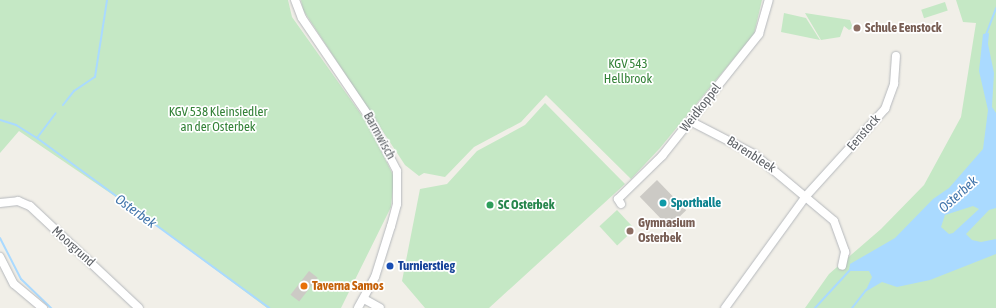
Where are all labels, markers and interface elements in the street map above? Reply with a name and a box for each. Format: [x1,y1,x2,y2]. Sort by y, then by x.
place label: Schule Eenstock [865,20,941,36]
marker: Schule Eenstock [852,23,862,33]
park label: KGV 543 Hellbrook [604,57,652,88]
street label: Weidkoppel [677,81,725,135]
park label: KGV 538 Kleinsiedler an der Osterbek [169,105,267,136]
street label: Barmwisch [360,110,398,162]
street label: Eenstock [844,112,884,154]
street label: Barenbleek [724,133,778,177]
water label: Osterbek [935,172,981,216]
water label: Osterbek [112,190,160,232]
place label: Sporthalle [671,195,721,211]
place label: SC Osterbek [498,197,554,213]
marker: Sporthalle [658,198,668,208]
marker: SC Osterbek [485,200,495,210]
place label: Gymnasium Osterbek [638,216,695,247]
street label: Moorgrund [48,224,98,270]
marker: Gymnasium Osterbek [625,226,635,236]
place label: Turnierstieg [398,258,455,274]
marker: Turnierstieg [385,261,395,271]
place label: Taverna Samos [312,278,383,294]
marker: Taverna Samos [299,281,309,291]

